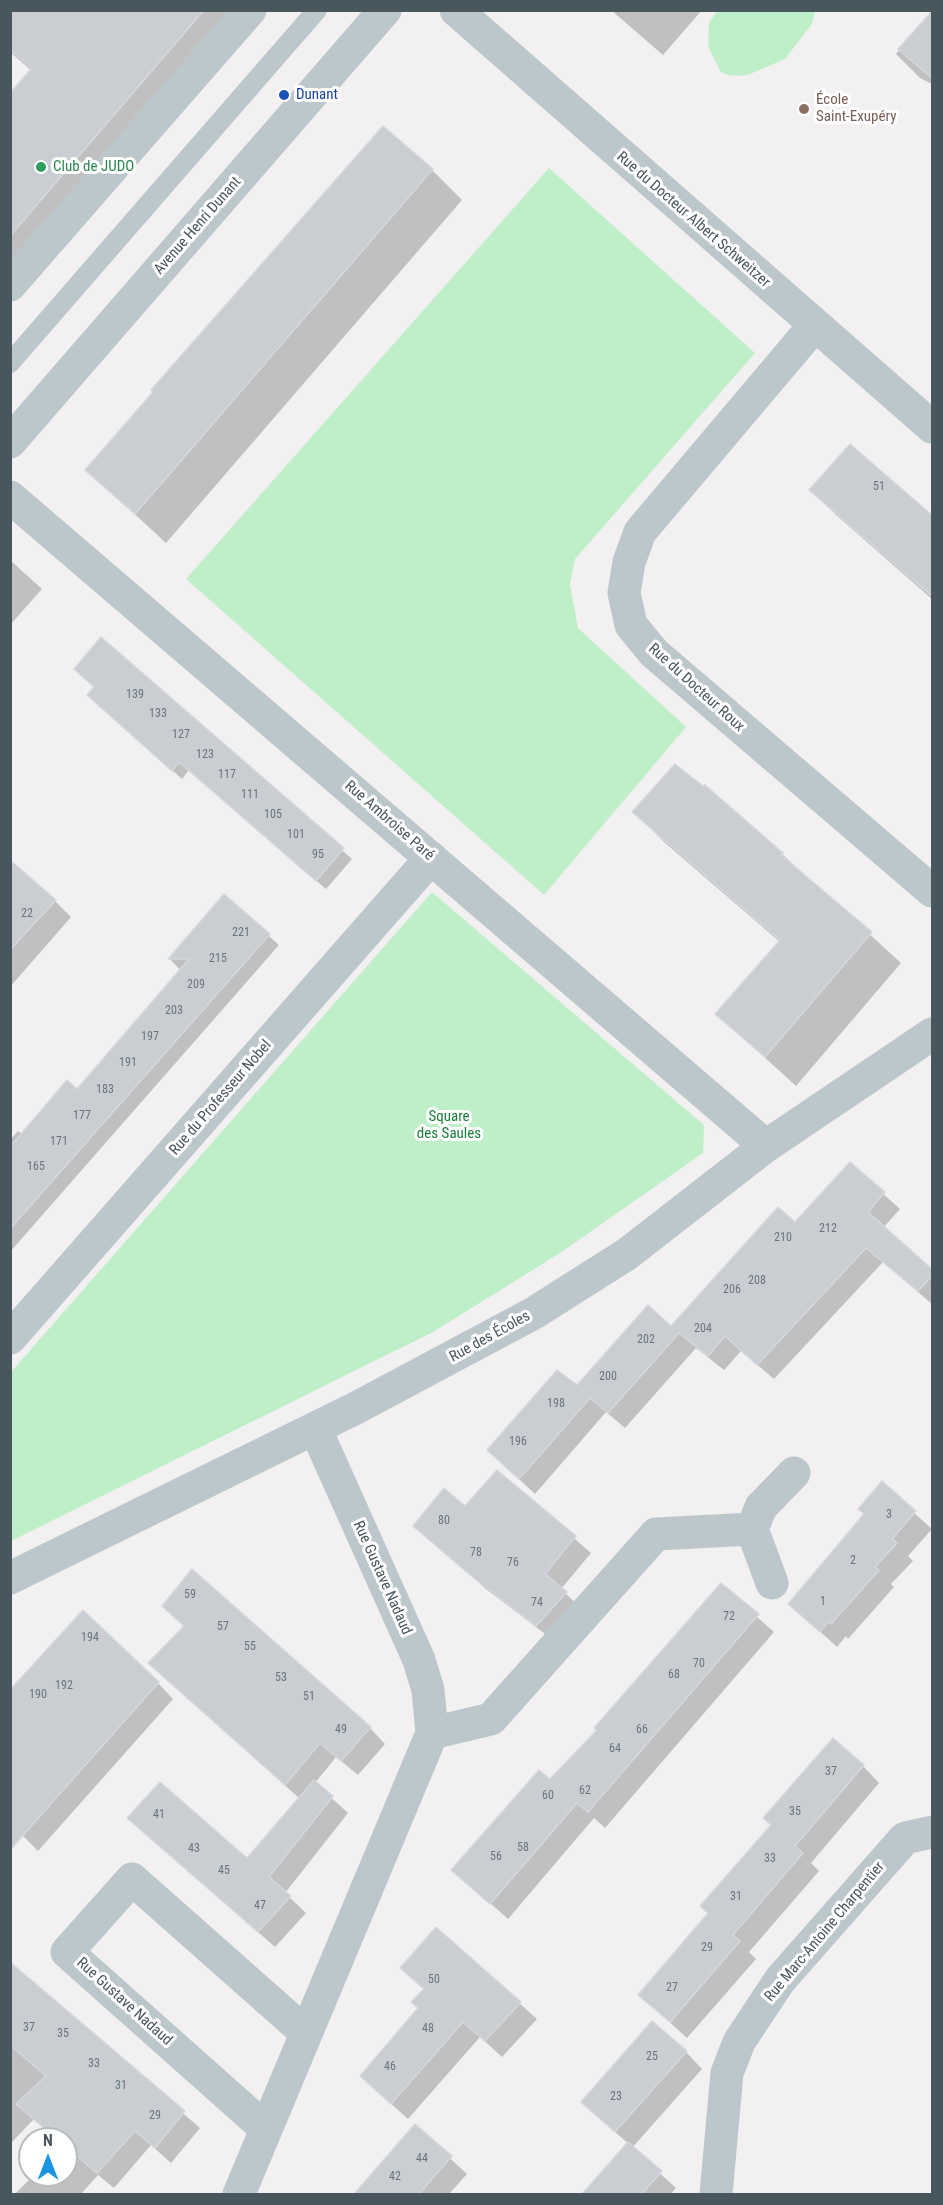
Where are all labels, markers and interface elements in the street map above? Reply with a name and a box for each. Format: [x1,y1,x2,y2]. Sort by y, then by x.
place label: Dunant [296,86,338,104]
marker: Dunant [277,88,291,102]
place label: École Saint-Exupéry [816,91,897,126]
marker: École Saint-Exupéry [797,102,811,116]
street label: Rue du Docteur Albert Schweitzer [613,148,773,292]
place label: Club de JUDO [53,158,134,176]
marker: Club de JUDO [34,160,48,174]
street label: Avenue Henri Dunant [151,173,245,279]
house number: 51 [873,480,885,494]
street label: Rue du Docteur Roux [644,640,748,736]
house number: 139 [126,688,144,702]
house number: 133 [149,707,167,721]
house number: 127 [172,728,190,742]
house number: 123 [196,748,214,762]
house number: 117 [218,768,236,782]
street label: Rue Ambroise Paré [341,777,437,865]
house number: 111 [241,788,259,802]
house number: 105 [264,808,282,822]
house number: 101 [287,828,305,842]
house number: 95 [312,848,324,862]
house number: 22 [21,907,33,921]
house number: 221 [232,926,250,940]
house number: 215 [209,952,227,966]
house number: 209 [187,978,205,992]
house number: 203 [165,1004,183,1018]
house number: 197 [141,1030,159,1044]
street label: Rue du Professeur Nobel [166,1037,276,1159]
house number: 191 [119,1056,137,1070]
house number: 183 [96,1083,114,1097]
park label: Square des Saules [417,1108,481,1143]
house number: 177 [73,1109,91,1123]
house number: 171 [50,1135,68,1149]
house number: 165 [27,1160,45,1174]
house number: 212 [819,1222,837,1236]
house number: 210 [774,1231,792,1245]
house number: 208 [748,1274,766,1288]
house number: 206 [723,1283,741,1297]
street label: Rue des Écoles [446,1307,534,1367]
house number: 204 [694,1322,712,1336]
house number: 202 [637,1333,655,1347]
house number: 200 [599,1370,617,1384]
house number: 198 [547,1397,565,1411]
house number: 196 [509,1435,527,1449]
house number: 3 [886,1508,892,1522]
house number: 80 [438,1514,450,1528]
street label: Rue Gustave Nadaud [349,1518,415,1638]
house number: 78 [470,1546,482,1560]
house number: 2 [850,1554,856,1568]
house number: 76 [507,1556,519,1570]
house number: 59 [184,1588,196,1602]
house number: 1 [820,1595,826,1609]
house number: 74 [531,1596,543,1610]
house number: 72 [723,1610,735,1624]
house number: 57 [217,1620,229,1634]
house number: 194 [81,1631,99,1645]
house number: 55 [244,1640,256,1654]
house number: 70 [693,1657,705,1671]
house number: 68 [668,1668,680,1682]
house number: 53 [275,1671,287,1685]
house number: 192 [55,1679,73,1693]
house number: 190 [29,1688,47,1702]
house number: 51 [303,1690,315,1704]
house number: 49 [335,1723,347,1737]
house number: 66 [636,1723,648,1737]
house number: 64 [609,1742,621,1756]
house number: 37 [825,1765,837,1779]
house number: 62 [579,1784,591,1798]
house number: 60 [542,1789,554,1803]
house number: 35 [789,1805,801,1819]
house number: 41 [153,1808,165,1822]
house number: 58 [517,1841,529,1855]
house number: 43 [188,1842,200,1856]
house number: 56 [490,1850,502,1864]
house number: 33 [764,1852,776,1866]
street label: Rue Marc-Antoine Charpentier [761,1858,889,2006]
house number: 45 [218,1864,230,1878]
house number: 31 [730,1890,742,1904]
house number: 47 [254,1899,266,1913]
house number: 29 [701,1941,713,1955]
street label: Rue Gustave Nadaud [72,1954,176,2050]
house number: 50 [428,1973,440,1987]
house number: 27 [666,1981,678,1995]
house number: 37 [23,2021,35,2035]
house number: 48 [422,2022,434,2036]
house number: 35 [57,2027,69,2041]
house number: 25 [646,2050,658,2064]
house number: 33 [88,2057,100,2071]
house number: 46 [384,2060,396,2074]
house number: 31 [115,2079,127,2093]
house number: 23 [610,2090,622,2104]
house number: 29 [149,2109,161,2123]
north arrow [18,2127,78,2187]
text: N [43,2131,53,2150]
house number: 44 [416,2152,428,2166]
house number: 42 [389,2170,401,2184]

